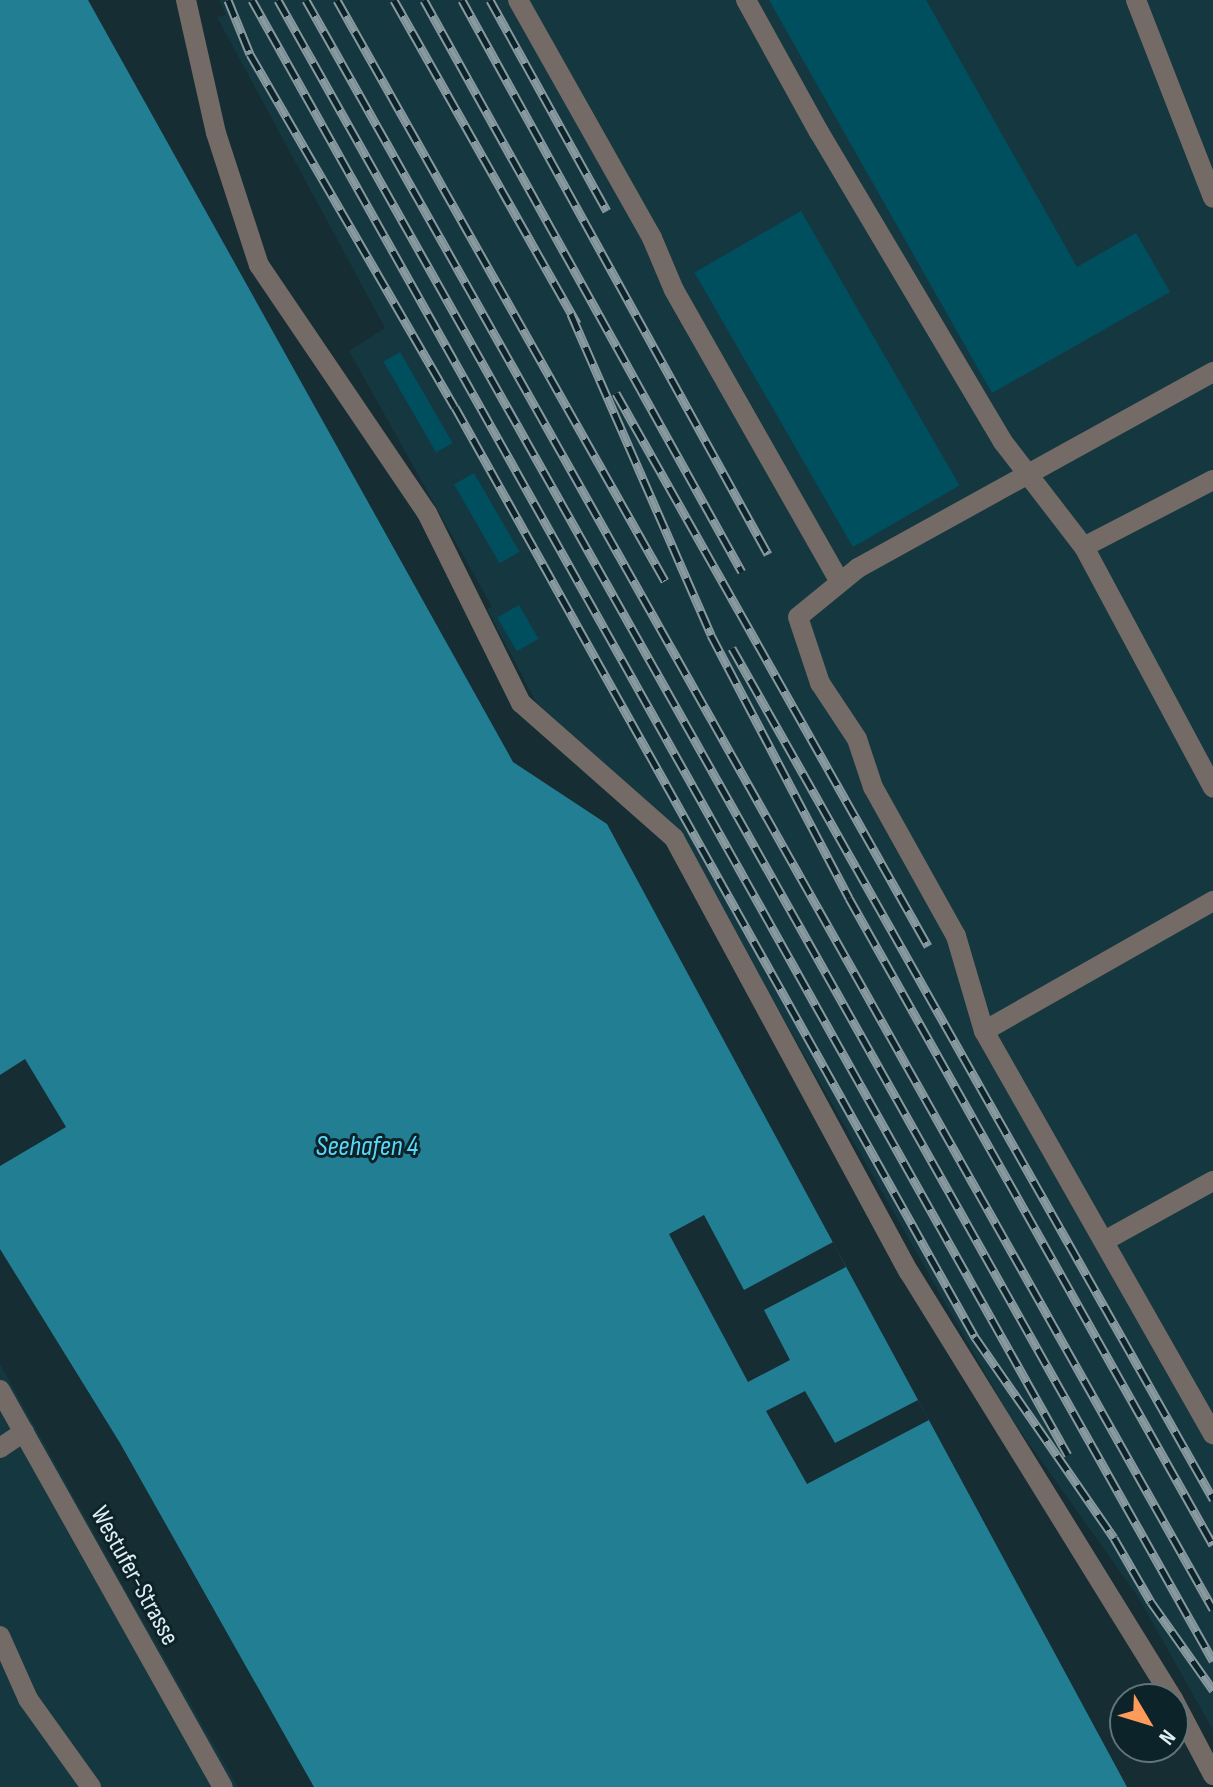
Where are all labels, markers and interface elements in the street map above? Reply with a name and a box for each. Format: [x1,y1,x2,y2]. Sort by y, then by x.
water label: Seehafen 4 [316,1130,418,1164]
street label: Westufer-Strasse [83,1501,185,1651]
north arrow [1109,1683,1189,1763]
text: N [1152,1724,1181,1750]

